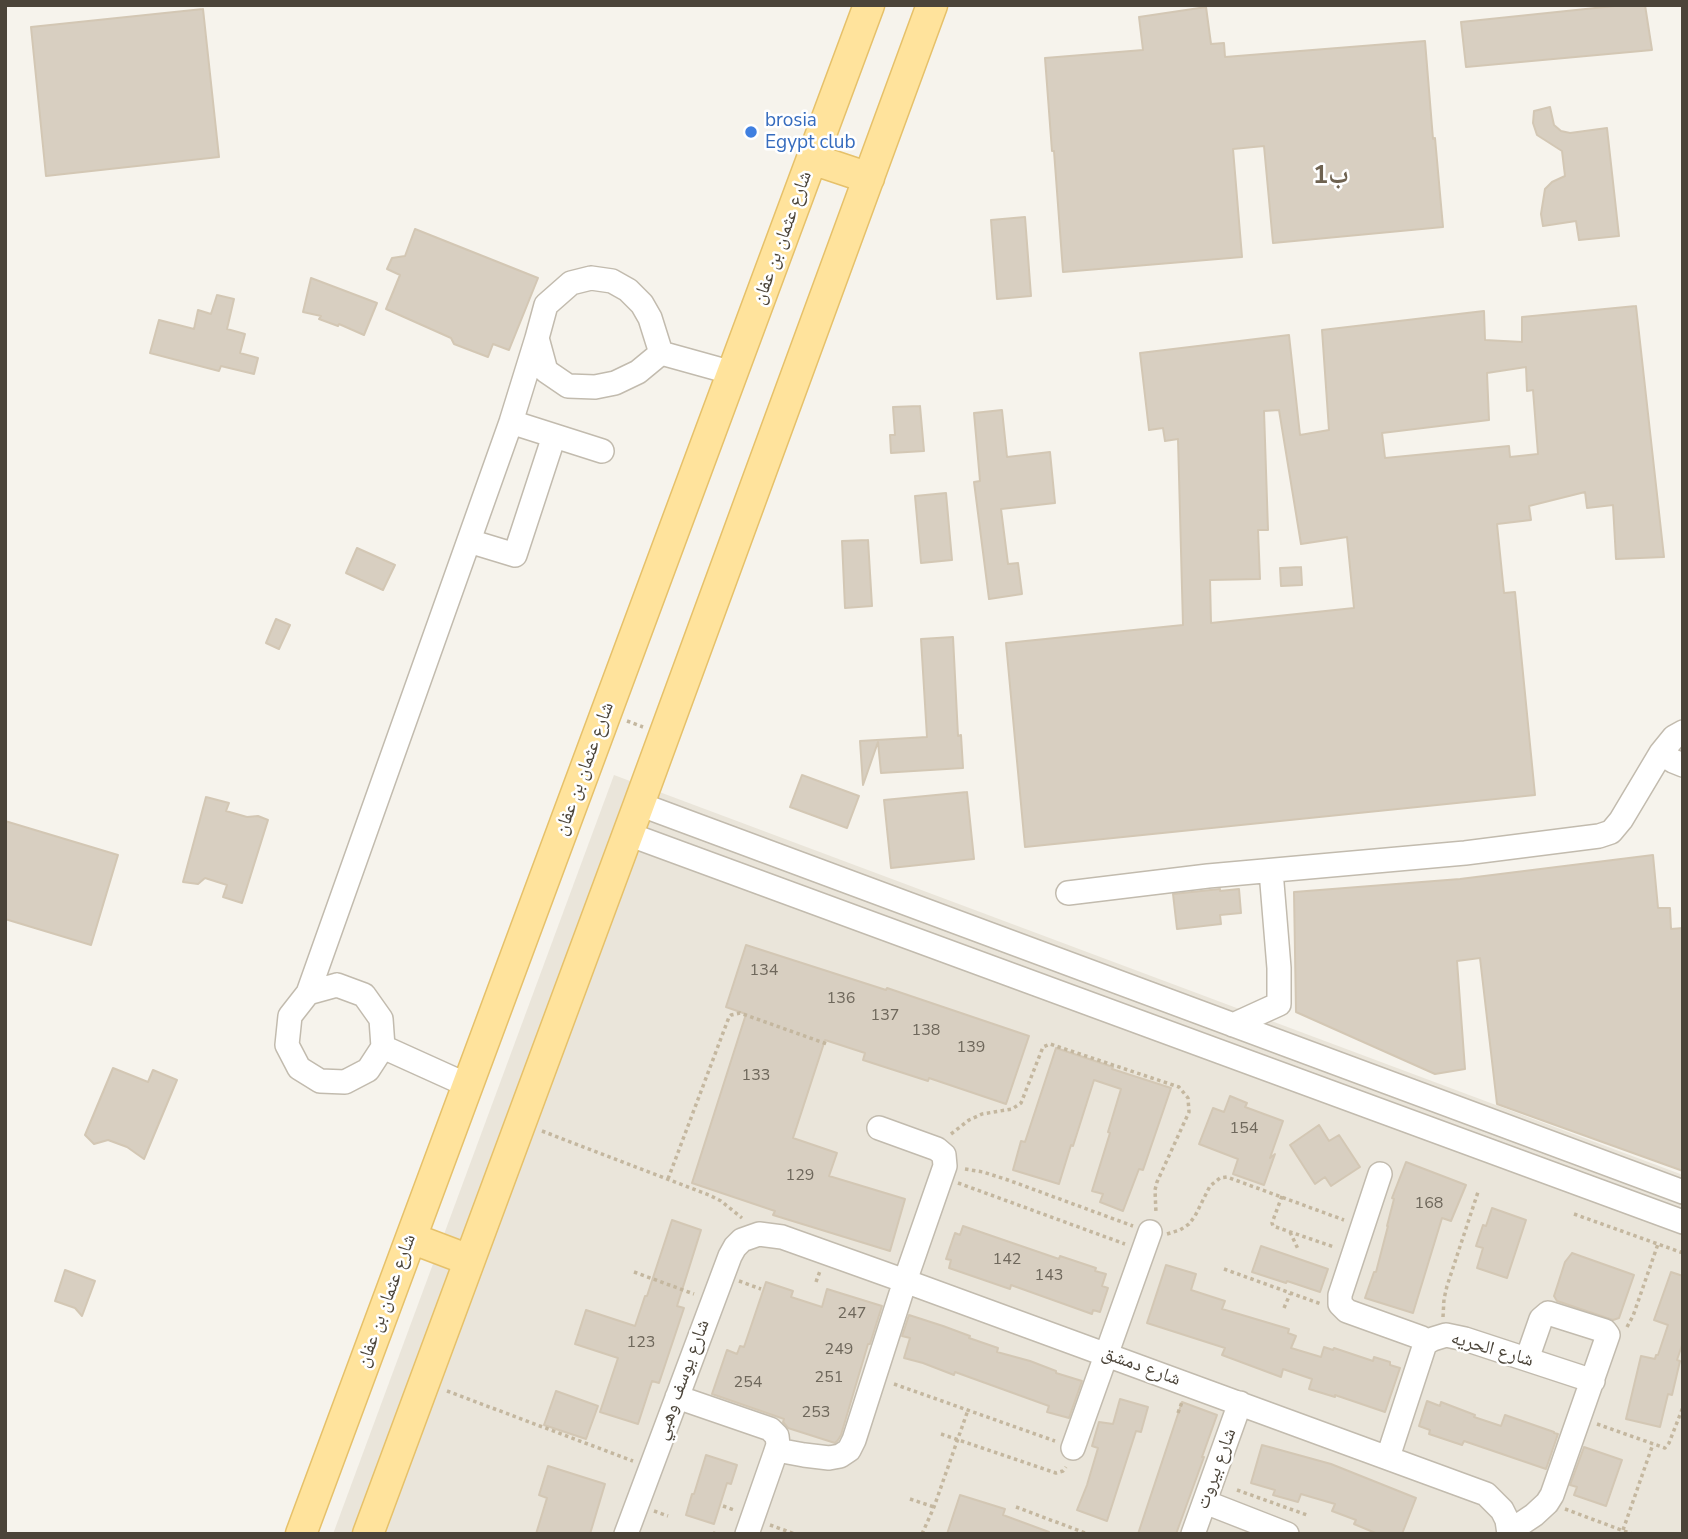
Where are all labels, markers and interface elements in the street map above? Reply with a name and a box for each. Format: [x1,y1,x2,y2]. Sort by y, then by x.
place label: brosia Egypt club [765,110,856,154]
marker: brosia Egypt club [743,124,759,140]
district label: ب1 [1313,161,1349,193]
street label: شارع عثمان بن عفان [748,168,818,308]
street label: شارع عثمان بن عفان [550,699,620,839]
house number: 134 [750,961,778,981]
house number: 136 [827,989,855,1009]
house number: 137 [871,1006,899,1026]
house number: 138 [912,1021,940,1041]
house number: 139 [957,1038,985,1058]
house number: 133 [742,1066,770,1086]
house number: 154 [1230,1119,1258,1139]
house number: 129 [786,1166,814,1186]
house number: 168 [1415,1194,1443,1214]
street label: شارع عثمان بن عفان [352,1231,422,1371]
house number: 142 [993,1250,1021,1270]
house number: 143 [1035,1266,1063,1286]
house number: 247 [838,1304,866,1324]
street label: شارع يوسف وهبي [651,1317,715,1443]
street label: شارع الحريه [1448,1327,1536,1373]
house number: 123 [627,1333,655,1353]
house number: 249 [825,1340,853,1360]
street label: شارع دمشق [1098,1342,1184,1392]
house number: 251 [815,1368,843,1388]
house number: 254 [734,1373,762,1393]
house number: 253 [802,1403,830,1423]
street label: شارع بيروت [1192,1425,1242,1513]

